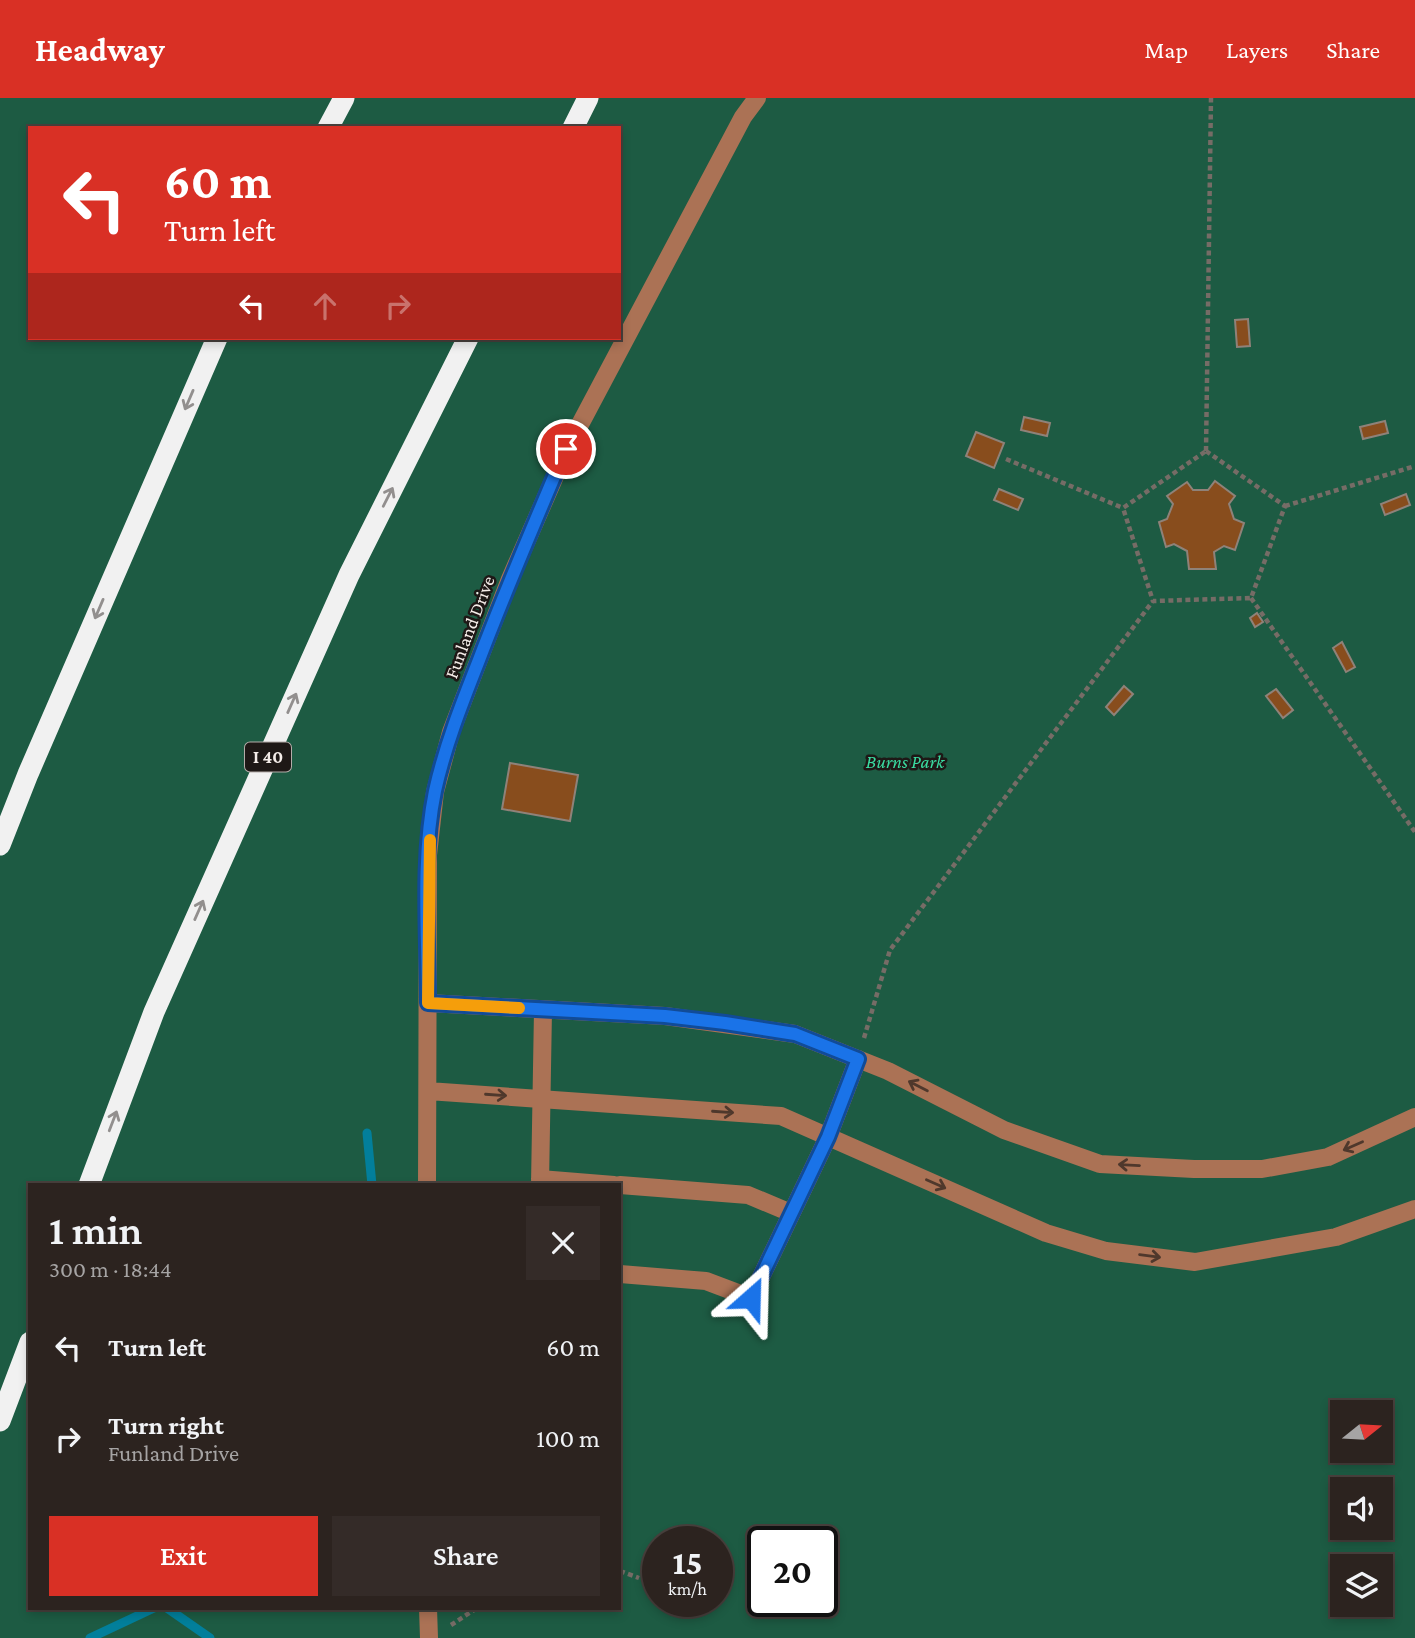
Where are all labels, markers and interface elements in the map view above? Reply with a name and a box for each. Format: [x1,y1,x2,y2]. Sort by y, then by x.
text: Headway [35,31,165,68]
text: Map [1144,36,1188,63]
text: Layers [1226,36,1288,63]
text: Share [1326,36,1380,63]
icon: left [49,154,140,245]
text: 60 m [164,154,271,209]
text: Turn left [164,212,275,248]
icon: left [233,287,271,325]
icon: ahead [306,287,344,325]
icon: right [379,287,417,325]
one-way arrow [182,389,195,410]
pin [536,419,596,479]
icon: arrive [547,430,585,468]
one-way arrow [381,487,395,507]
street label: Funland Drive [440,573,499,681]
one-way arrow [92,598,105,619]
one-way arrow [286,692,299,714]
road number: I 40 [245,742,291,772]
park label: Burns Park [866,751,945,772]
one-way arrow [193,900,206,922]
one-way arrow [908,1079,929,1093]
one-way arrow [484,1089,506,1102]
one-way arrow [711,1106,733,1119]
one-way arrow [108,1110,120,1132]
one-way arrow [1343,1140,1364,1153]
one-way arrow [1118,1159,1141,1172]
one-way arrow [925,1178,946,1191]
text: 1 min [49,1206,142,1253]
button: close [526,1206,600,1280]
one-way arrow [1138,1250,1161,1263]
text: 300 m · 18:44 [49,1256,172,1282]
position arrow [714,1261,788,1335]
icon: left [49,1329,87,1367]
text: Turn left [108,1333,206,1362]
text: 60 m [546,1333,600,1362]
north arrow [1330,1400,1393,1463]
map controls [1330,1400,1393,1617]
text: Turn right [108,1411,224,1440]
icon: right [49,1420,87,1458]
text: 100 m [536,1424,600,1453]
text: Funland Drive [108,1440,239,1466]
button: sound [1330,1477,1393,1540]
button: Exit [49,1516,318,1596]
button: Share [332,1516,600,1596]
speed limit sign: 20 [747,1526,838,1617]
text: 15 [672,1543,703,1582]
button: layers [1330,1554,1393,1617]
text: km/h [668,1579,707,1599]

